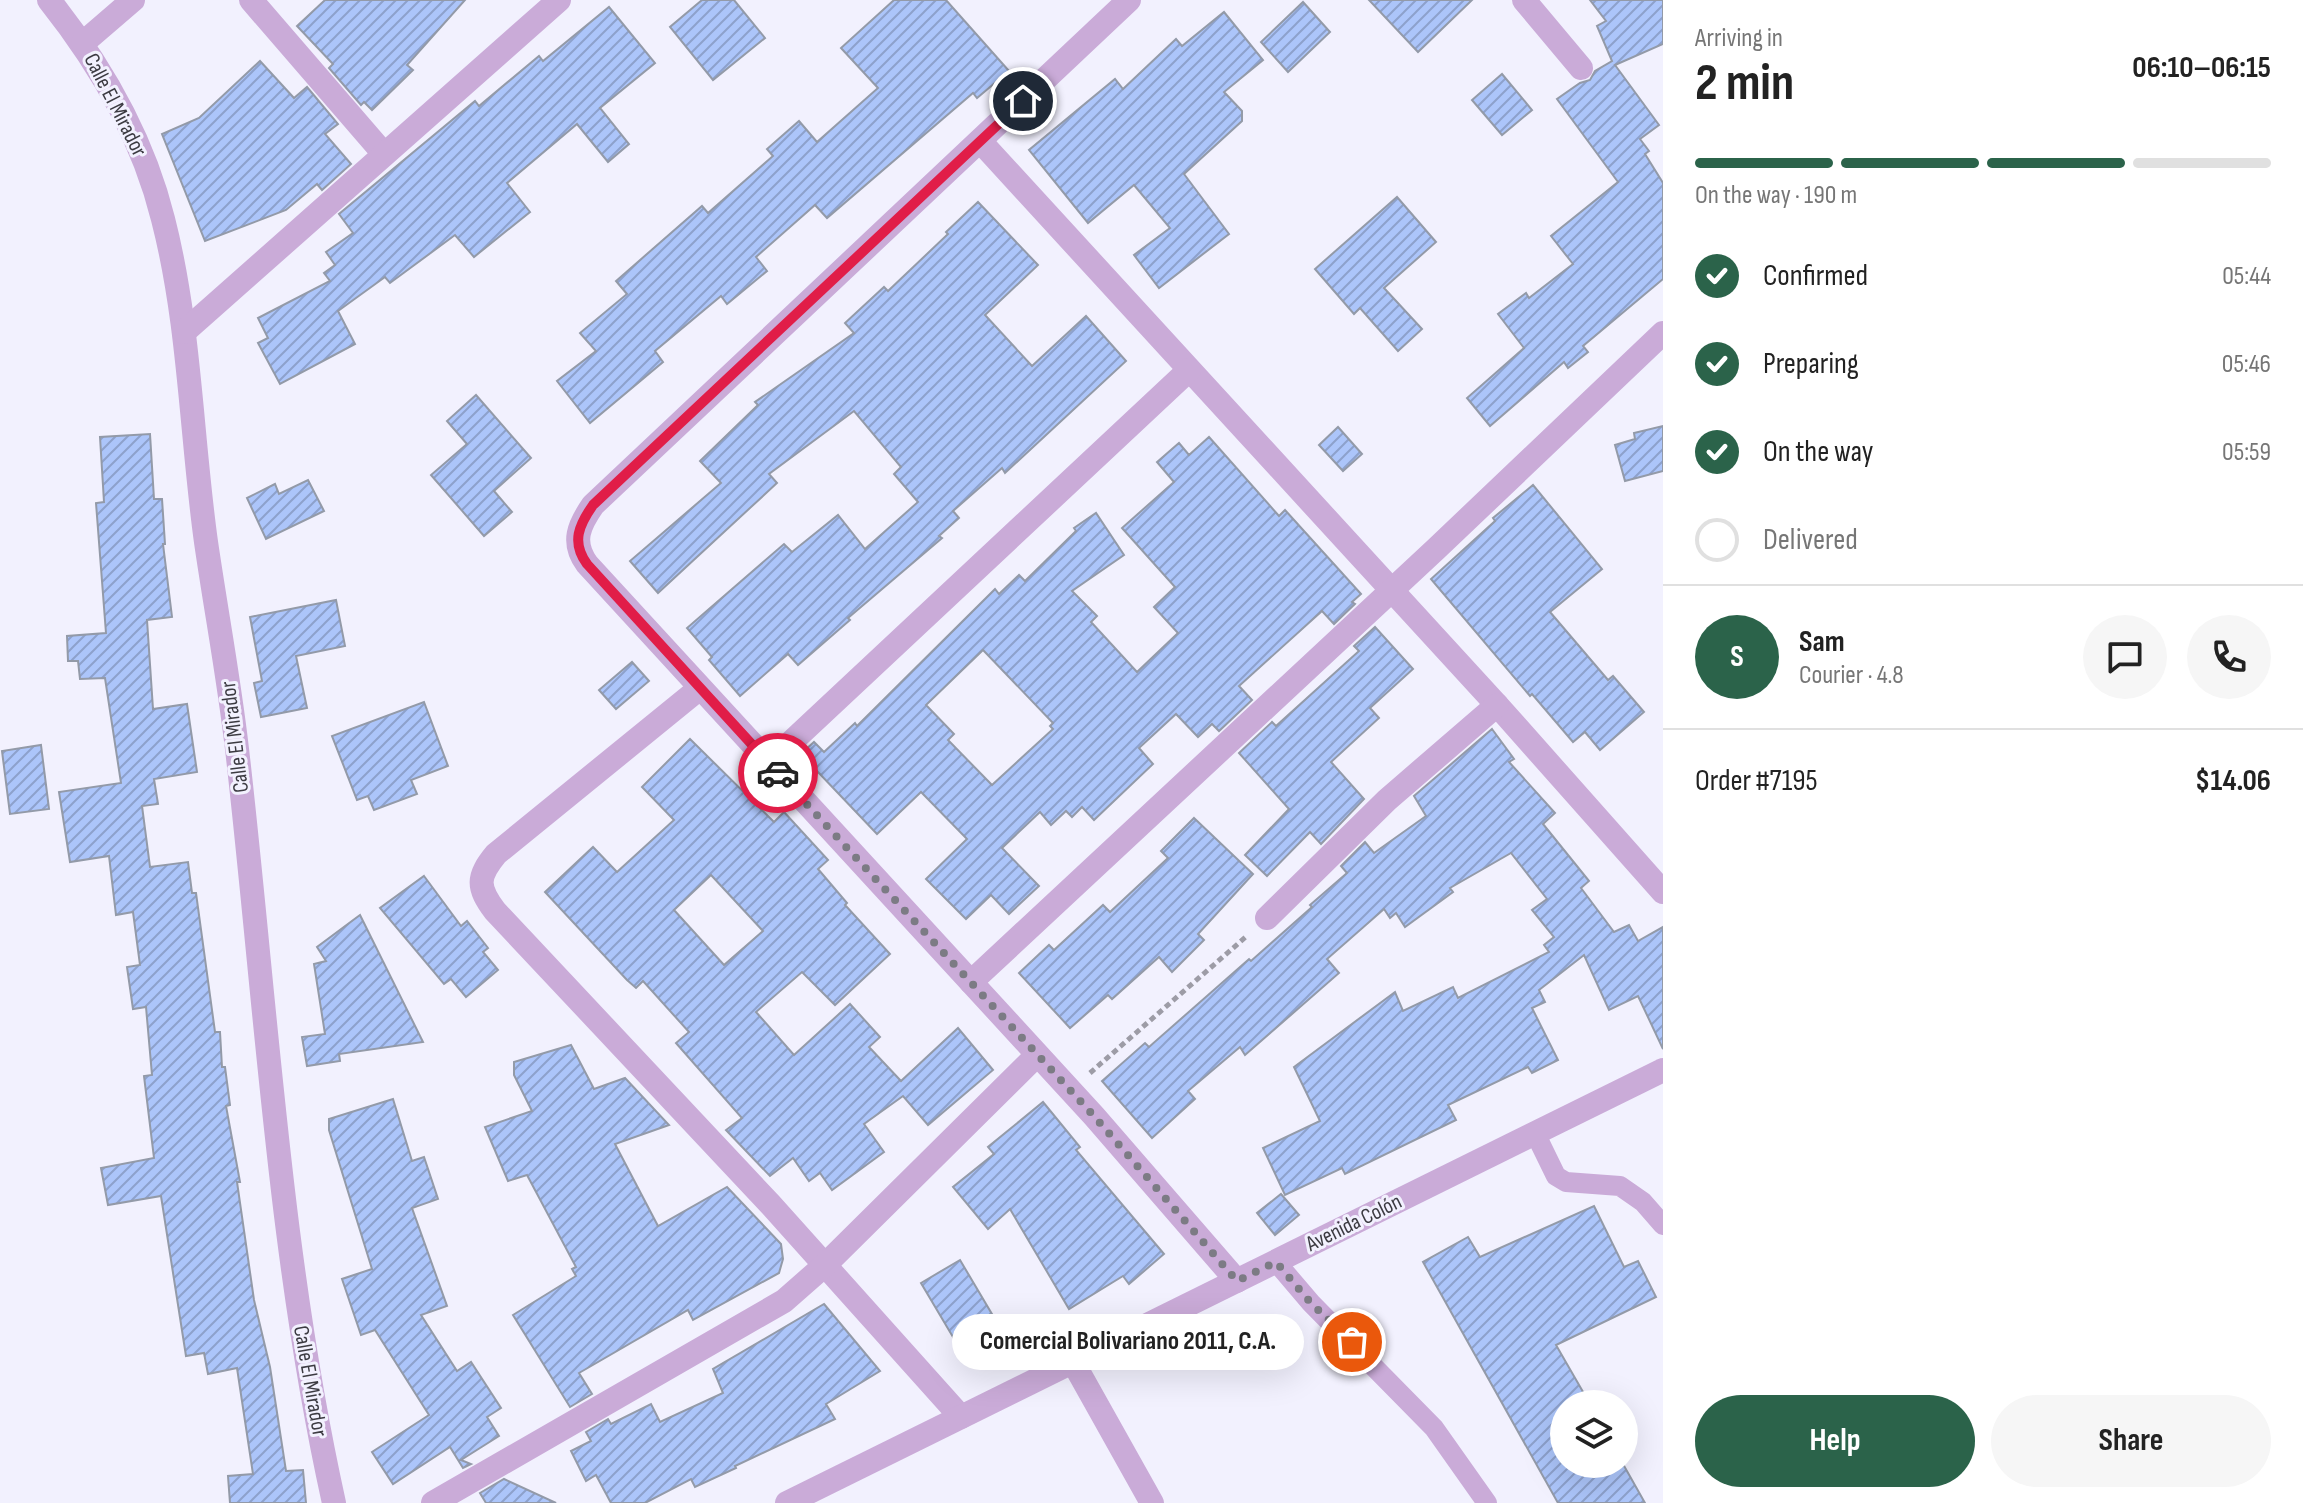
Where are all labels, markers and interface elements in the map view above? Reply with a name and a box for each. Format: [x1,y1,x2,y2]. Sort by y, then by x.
text: Arriving in [1695,23,1783,54]
street label: Calle El Mirador [78,49,152,161]
text: 06:10–06:15 [2132,50,2271,86]
text: 2 min [1695,52,1794,115]
pin [989,67,1057,135]
icon: home [1001,79,1045,123]
text: On the way · 190 m [1695,180,1857,211]
icon: check [1695,254,1739,298]
text: Confirmed [1763,258,1868,294]
text: 05:44 [2222,261,2271,292]
icon: check [1695,342,1739,386]
text: Preparing [1763,346,1859,382]
text: 05:46 [2222,349,2271,380]
icon: check [1695,430,1739,474]
text: On the way [1763,434,1873,470]
text: 05:59 [2222,437,2271,468]
text: Delivered [1763,522,1858,558]
button: chat [2083,615,2167,699]
button: phone [2187,615,2271,699]
text: Sam [1799,624,1845,660]
text: S [1730,639,1744,675]
text: Courier · 4.8 [1799,660,1904,691]
street label: Calle El Mirador [215,680,255,794]
courier [738,733,818,813]
icon: car [756,751,800,795]
text: Order #7195 [1695,763,1817,799]
text: $14.06 [2195,763,2271,799]
street label: Avenida Colón [1301,1188,1406,1258]
pin [1318,1308,1386,1376]
callout: Comercial Bolivariano 2011, C.A. [952,1314,1304,1370]
icon: bag [1330,1320,1374,1364]
street label: Calle El Mirador [287,1323,333,1439]
text: Comercial Bolivariano 2011, C.A. [980,1326,1276,1357]
map controls [1550,1390,1638,1478]
button: layers [1550,1390,1638,1478]
button: Help [1695,1395,1975,1487]
button: Share [1991,1395,2271,1487]

